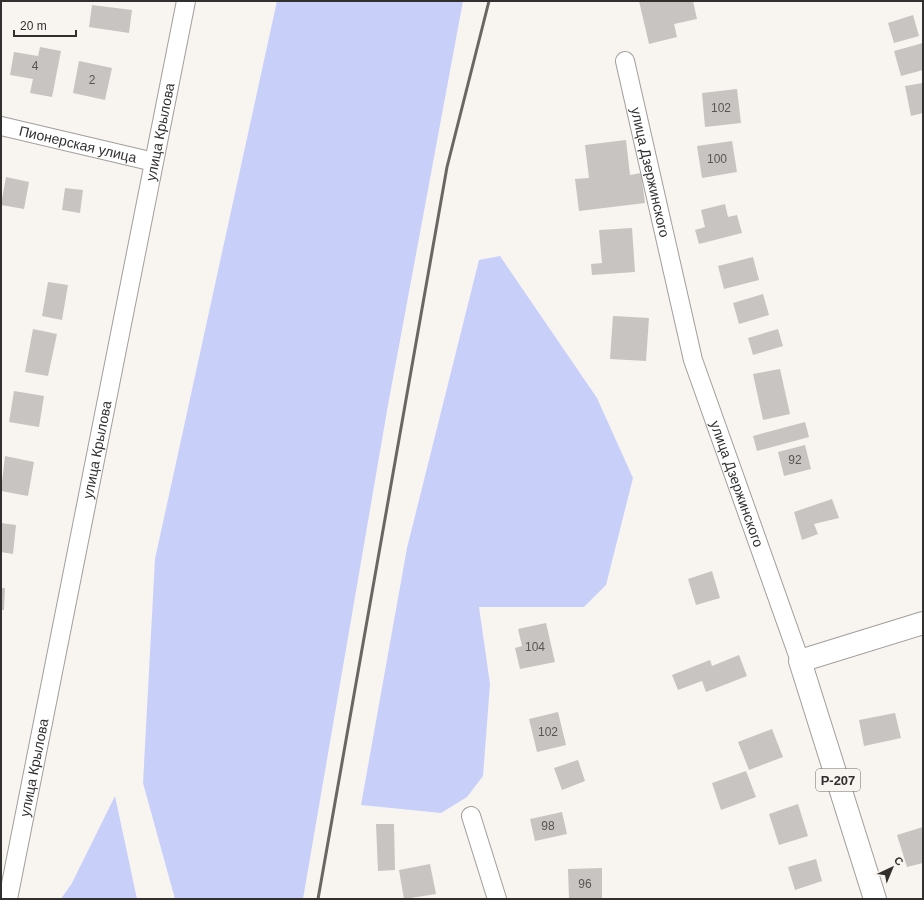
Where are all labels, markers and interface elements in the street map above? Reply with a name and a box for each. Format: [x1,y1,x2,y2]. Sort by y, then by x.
scale bar [14,12,76,38]
text: 20 m [20,19,47,33]
house number: 4 [32,59,39,73]
house number: 2 [89,73,96,87]
street label: улица Крылова [143,81,178,182]
house number: 102 [711,101,731,115]
street label: улица Дзержинского [628,106,673,239]
street label: Пионерская улица [18,123,138,166]
house number: 100 [707,152,727,166]
street label: улица Крылова [80,399,115,500]
street label: улица Дзержинского [707,418,767,549]
house number: 92 [788,453,802,467]
house number: 104 [525,640,545,654]
street label: улица Крылова [17,717,52,818]
house number: 102 [538,725,558,739]
road number: Р-207 [816,769,860,791]
house number: 98 [541,819,555,833]
north arrow [872,848,912,888]
text: С [892,854,906,868]
house number: 96 [578,877,592,891]

